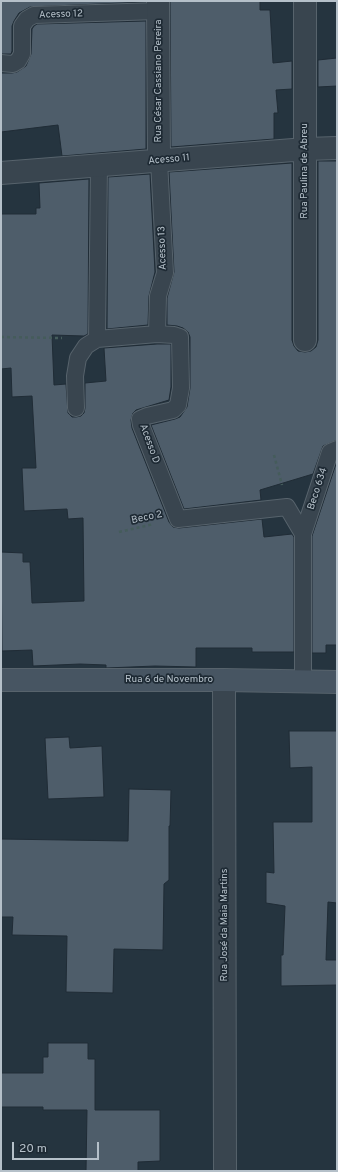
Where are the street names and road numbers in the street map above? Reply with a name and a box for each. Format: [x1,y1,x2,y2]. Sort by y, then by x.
street label: Acesso 12 [39,8,83,22]
street label: Rua César Cassiano Pereira [153,20,165,142]
street label: Rua Paulina de Abreu [299,123,311,219]
street label: Acesso 11 [148,152,190,168]
street label: Acesso 13 [156,226,170,270]
street label: Acesso D [136,423,162,465]
street label: Beco 634 [306,466,330,512]
street label: Beco 2 [130,509,164,527]
street label: Rua 6 de Novembro [125,674,213,686]
street label: Rua José da Maia Martins [219,868,231,982]

